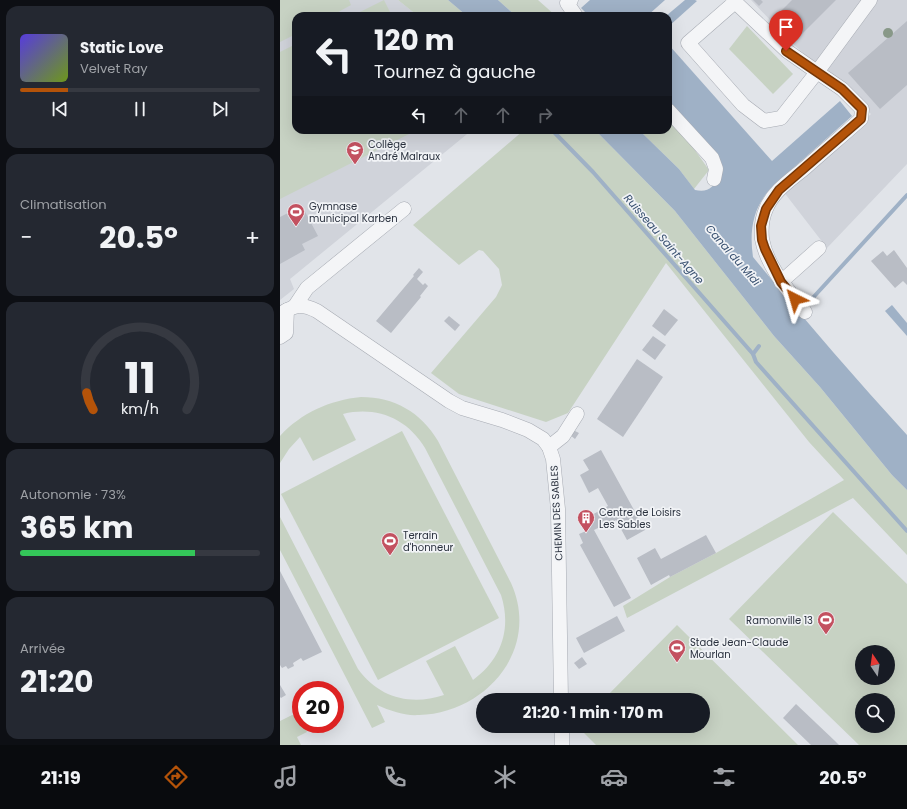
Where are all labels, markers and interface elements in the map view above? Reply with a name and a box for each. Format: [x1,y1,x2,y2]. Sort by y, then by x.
pin [769,10,803,51]
icon: arrive [775,16,797,38]
text: 120 m [374,21,454,60]
icon: left [308,28,360,80]
text: Static Love [80,37,164,58]
text: Velvet Ray [80,59,148,78]
text: Tournez à gauche [374,59,536,84]
icon: previous [49,98,71,120]
icon: pause [129,98,151,120]
icon: next [209,98,231,120]
icon: left [408,104,430,126]
icon: ahead [450,104,472,126]
icon: ahead [492,104,514,126]
icon: right [534,104,556,126]
place label: Collège André Malraux [368,137,440,164]
school or university icon: Collège André Malraux [345,140,365,165]
water label: Ruisseau Saint-Agne [620,190,708,288]
text: Climatisation [20,195,107,214]
place label: Gymnase municipal Karben [309,199,398,226]
sports icon: Gymnase municipal Karben [286,202,306,227]
text: 20.5° [99,216,178,259]
water label: Canal du Midi [702,221,764,289]
text: − [20,222,32,253]
text: + [245,222,260,253]
position arrow [774,278,816,320]
text: 11 [124,349,156,408]
text: km/h [121,399,159,419]
street label: CHEMIN DES SABLES [547,465,566,561]
text: Autonomie · 73% [20,485,126,504]
place label: Centre de Loisirs Les Sables [599,505,681,532]
text: 365 km [20,506,133,549]
building icon: Centre de Loisirs Les Sables [576,508,596,533]
place label: Terrain d'honneur [403,528,454,555]
sports icon: Terrain d'honneur [380,531,400,556]
sports icon: Ramonville 13 [816,610,836,635]
place label: Ramonville 13 [746,613,813,628]
place label: Stade Jean-Claude Mourlan [690,635,788,662]
sports icon: Stade Jean-Claude Mourlan [667,638,687,663]
text: Arrivée [20,639,65,658]
north arrow [855,645,895,685]
map controls [855,645,895,733]
text: 21:20 [20,660,94,703]
speed limit sign: 20 [292,681,344,733]
button: search [855,693,895,733]
text: 21:20 · 1 min · 170 m [523,702,663,723]
icon: directions [162,763,190,791]
icon: music [272,763,300,791]
icon: phone [381,763,409,791]
icon: climate [491,763,519,791]
icon: car [600,763,628,791]
icon: filters [710,763,738,791]
text: 21:19 [41,765,81,790]
text: 20.5° [819,765,866,790]

